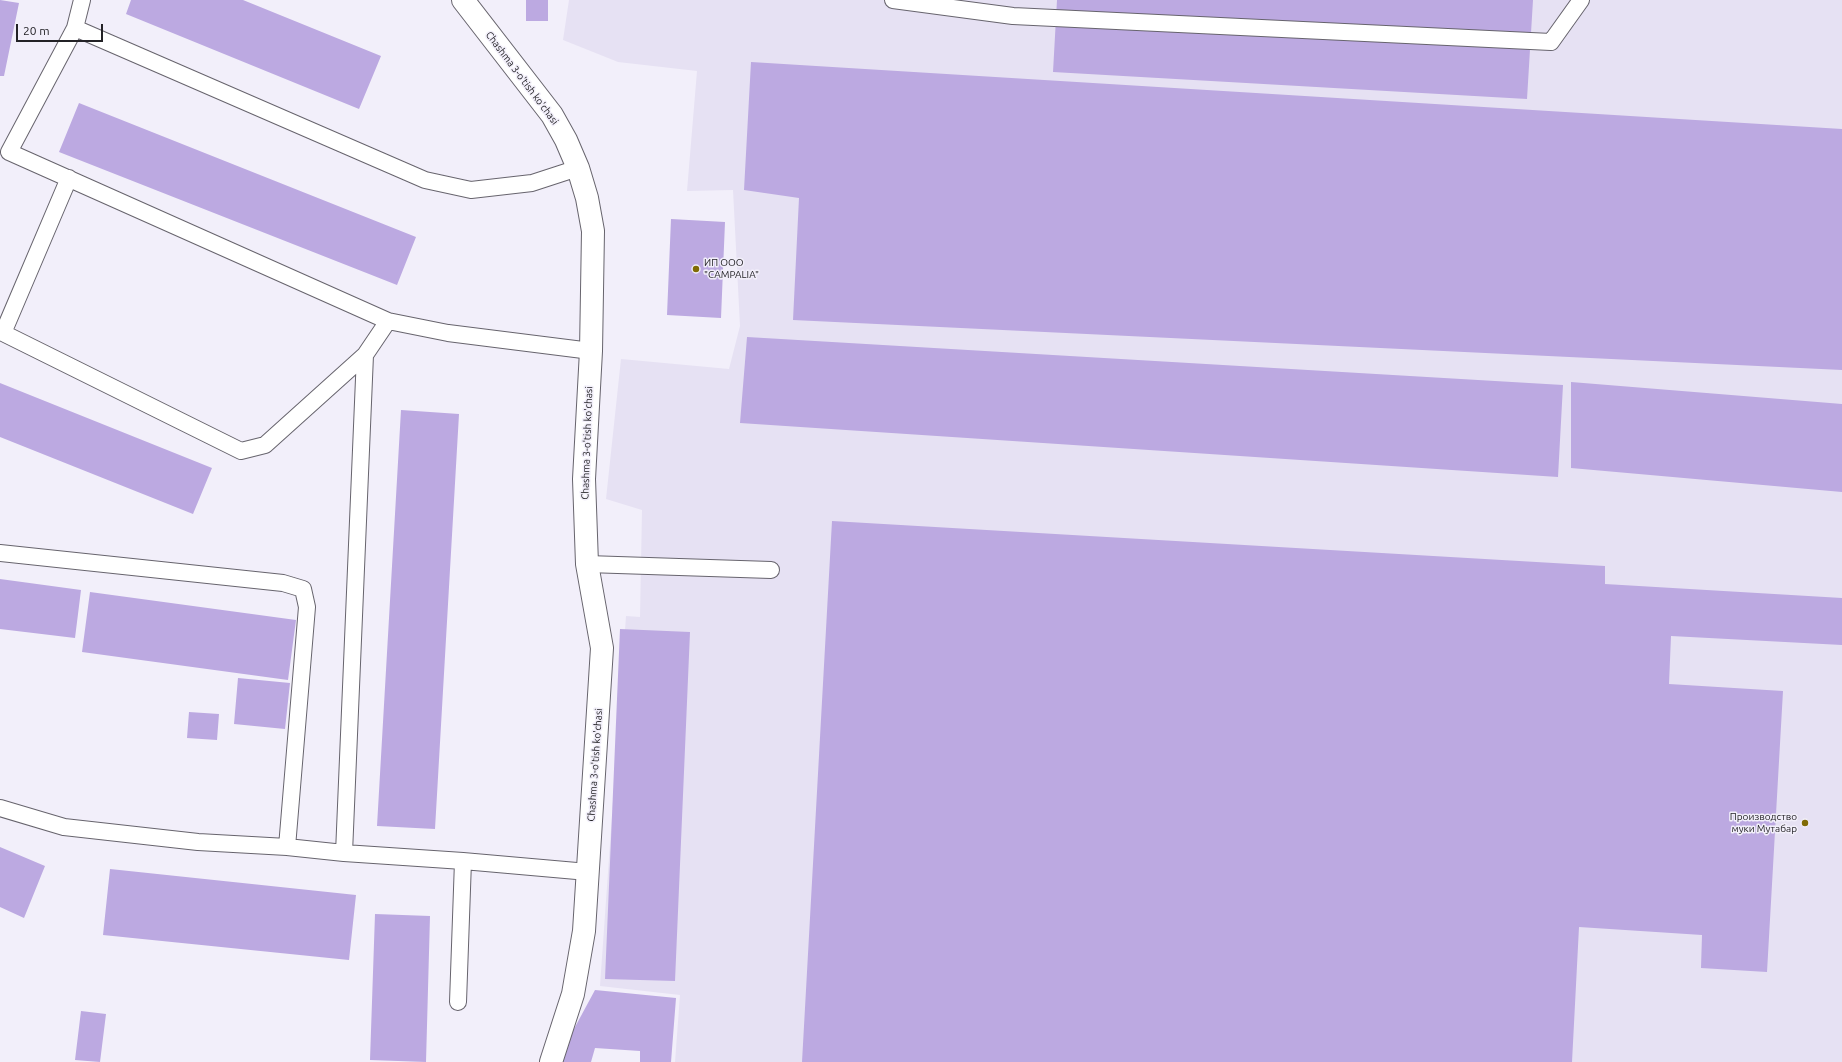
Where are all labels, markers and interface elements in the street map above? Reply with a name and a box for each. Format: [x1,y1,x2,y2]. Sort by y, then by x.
scale bar [18,16,105,42]
text: 20 m [23,24,50,37]
street label: Chashma 3-o'tish ko'chasi [483,29,561,127]
place label: ИП ООО "CAMPALIA" [704,257,759,280]
marker: ИП ООО "CAMPALIA" [691,264,701,274]
street label: Chashma 3-o'tish ko'chasi [579,386,595,500]
street label: Chashma 3-o'tish ko'chasi [585,708,605,822]
place label: Производство муки Мутабар [1730,811,1797,834]
marker: Производство муки Мутабар [1800,818,1810,828]

